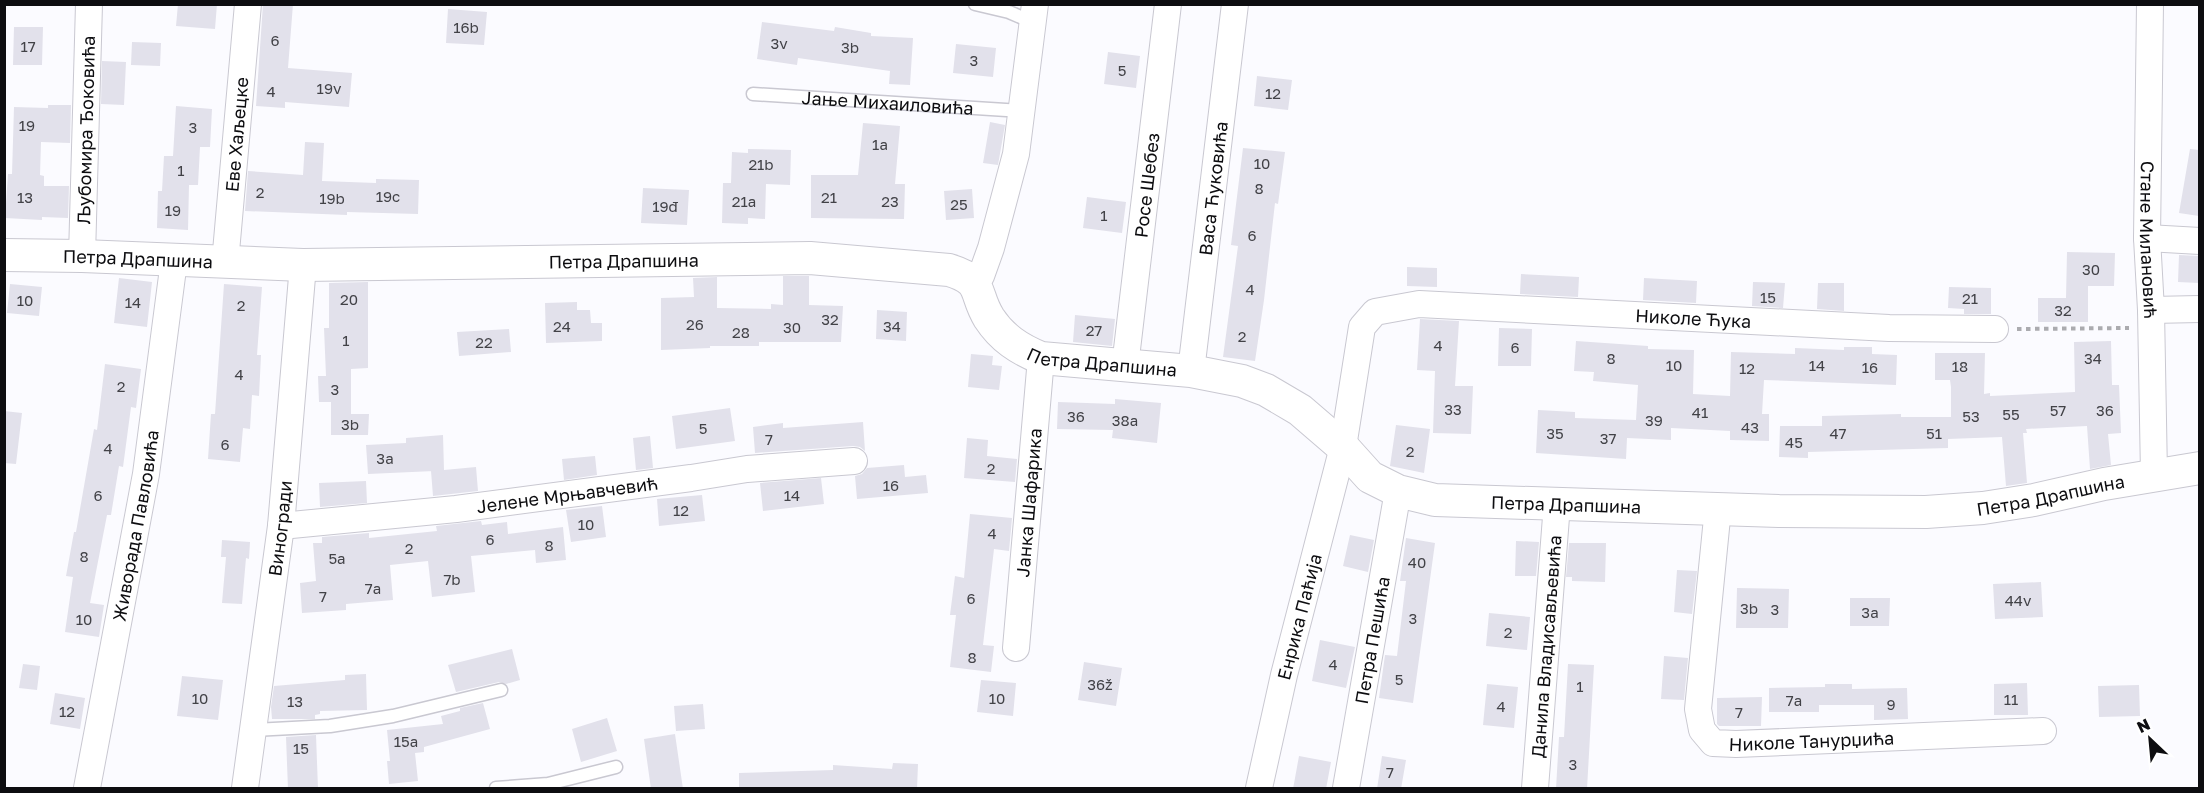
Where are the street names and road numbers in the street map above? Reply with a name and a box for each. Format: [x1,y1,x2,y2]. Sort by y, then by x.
street label: Љубомира Ђоковића [72,35,99,225]
street label: Еве Хаљецке [220,76,252,193]
street label: Јање Михаиловића [801,86,974,119]
street label: Васа Ћуковића [1194,120,1232,257]
street label: Росе Шебез [1129,131,1164,239]
street label: Стане Милановић [2136,161,2162,319]
street label: Петра Драпшина [63,245,213,272]
street label: Петра Драпшина [548,249,699,273]
street label: Николе Ћука [1635,304,1752,332]
street label: Петра Драпшина [1024,342,1178,381]
street label: Јанка Шафарика [1011,427,1046,578]
street label: Живорада Павловића [108,428,163,623]
street label: Петра Драпшина [1975,470,2126,520]
street label: Јелене Мрњавчевић [475,471,659,517]
street label: Виногради [263,480,296,578]
street label: Петра Драпшина [1491,491,1642,518]
street label: Данила Владисављевића [1526,534,1566,759]
street label: Енрика Паћија [1272,551,1326,682]
street label: Петра Пешића [1350,575,1394,706]
street label: Николе Танурџића [1728,726,1895,755]

